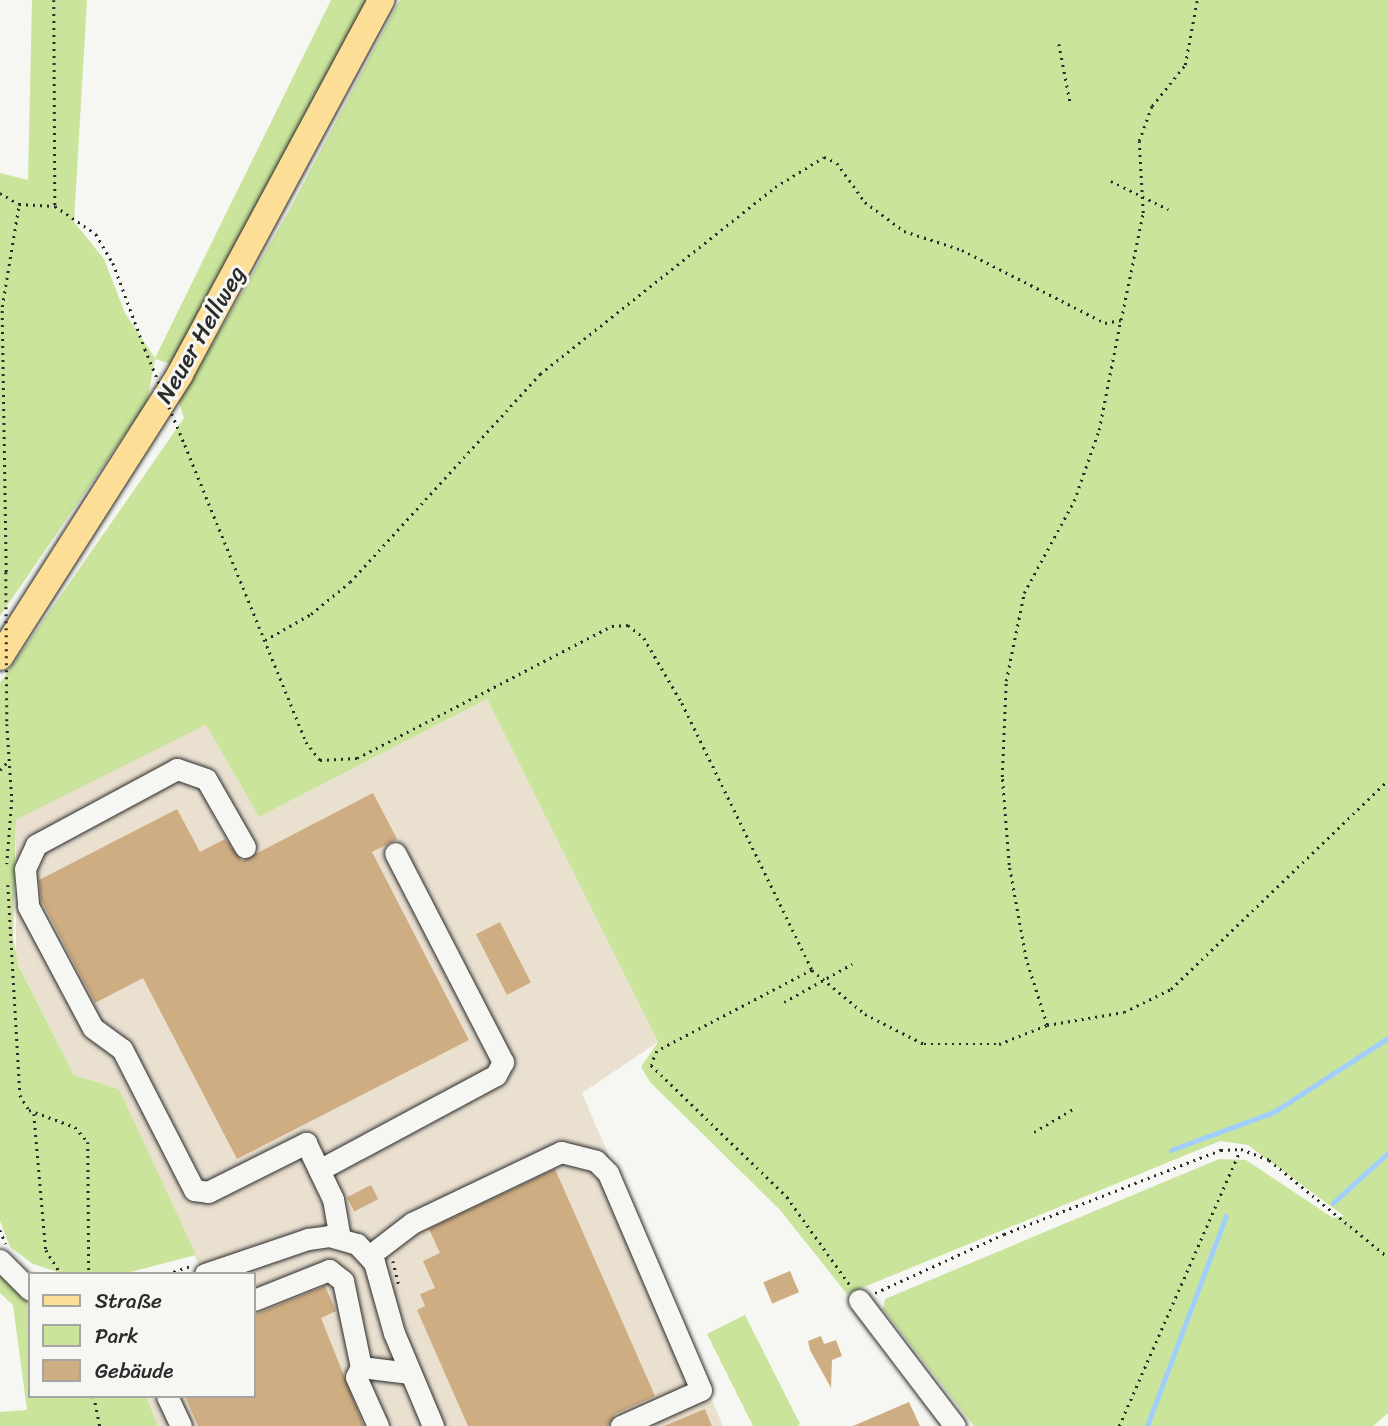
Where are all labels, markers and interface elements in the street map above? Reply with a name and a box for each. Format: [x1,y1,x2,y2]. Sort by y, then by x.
street label: Neuer Hellweg [150,261,252,409]
legend [28,1272,256,1398]
text: Straße [95,1282,162,1320]
text: Park [95,1317,138,1355]
text: Gebäude [95,1352,173,1390]

